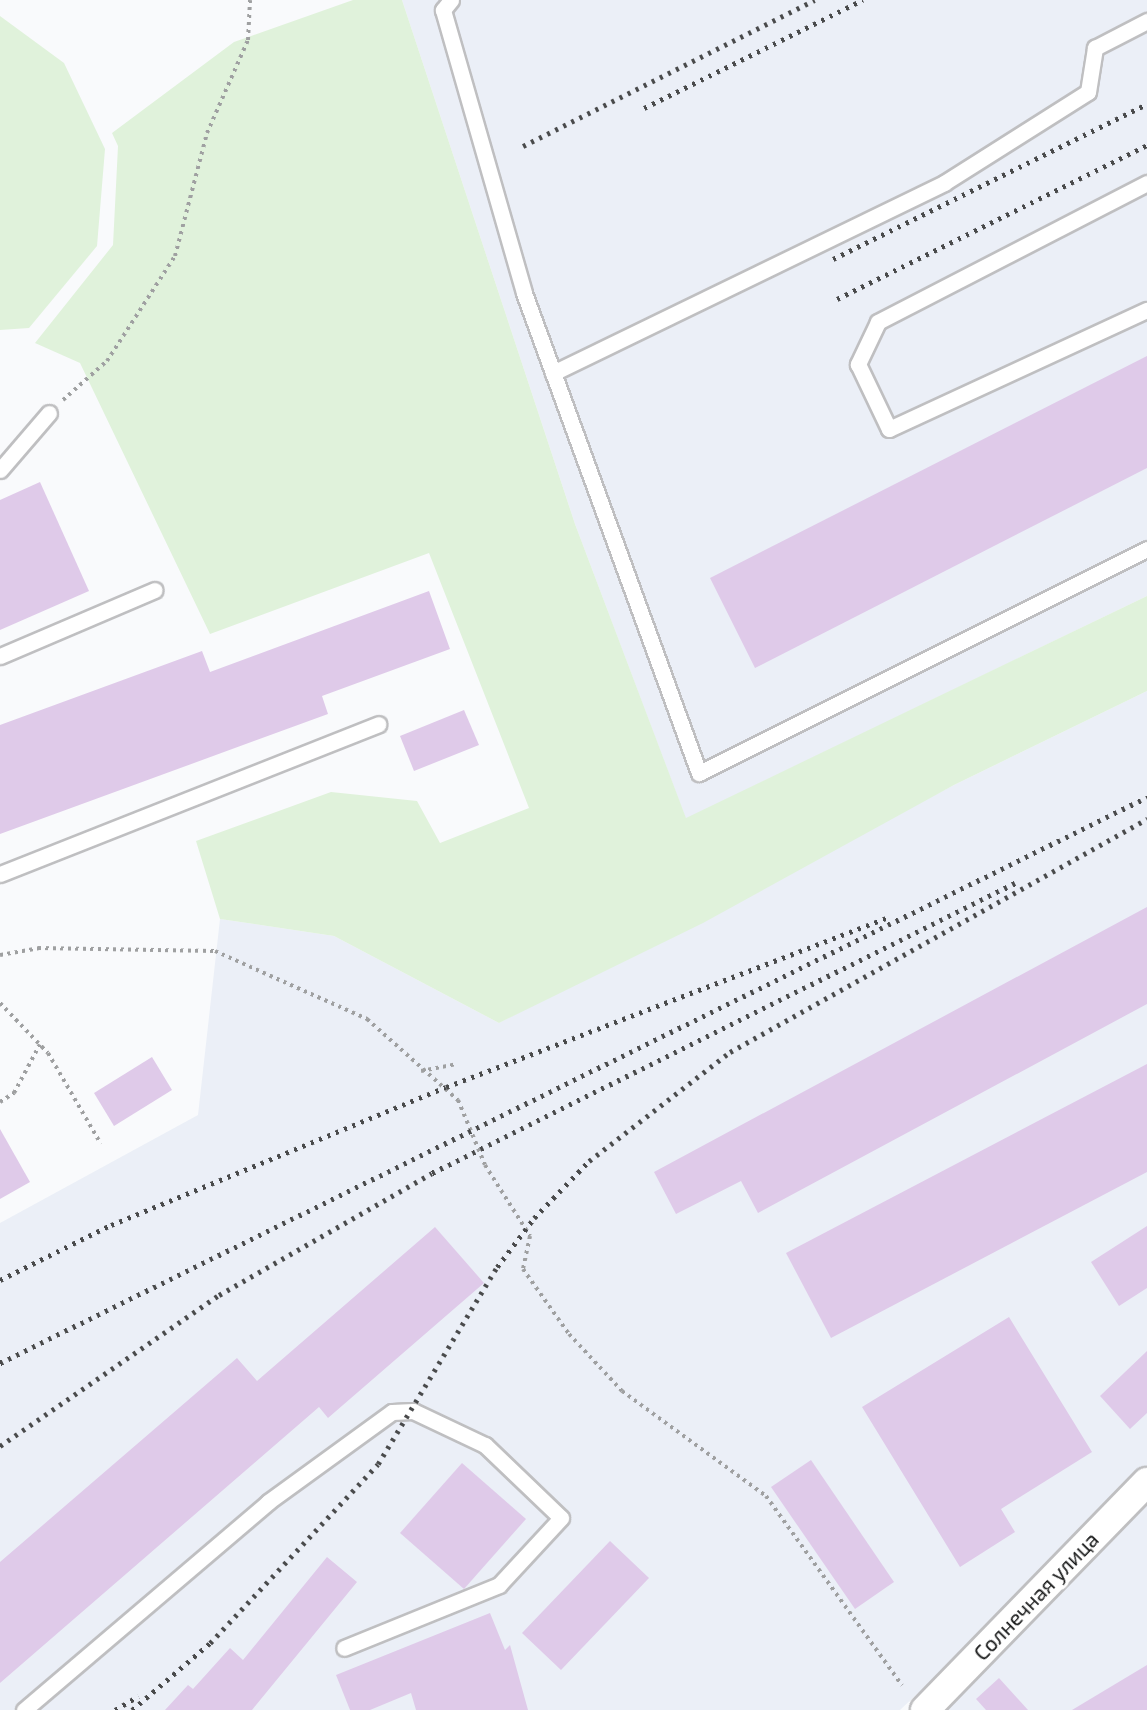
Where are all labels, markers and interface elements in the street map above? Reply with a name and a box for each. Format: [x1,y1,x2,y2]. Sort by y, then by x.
street label: Солнечная улица [968,1527,1104,1665]

